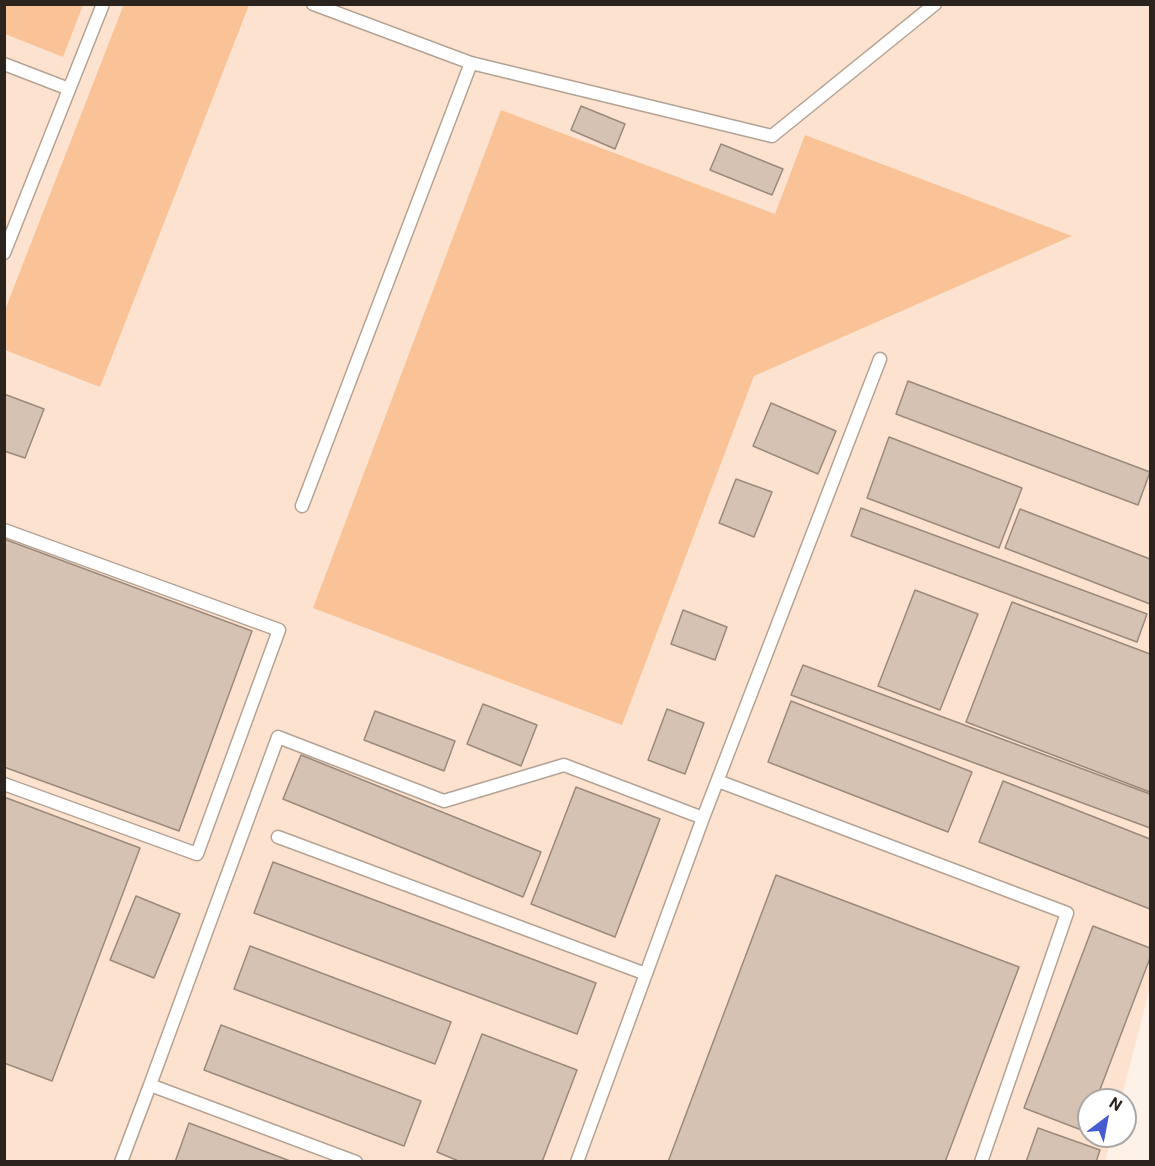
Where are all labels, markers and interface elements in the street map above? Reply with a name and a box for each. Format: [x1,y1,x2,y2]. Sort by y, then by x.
north arrow [1077,1088,1137,1148]
text: N [1106,1093,1126,1115]

